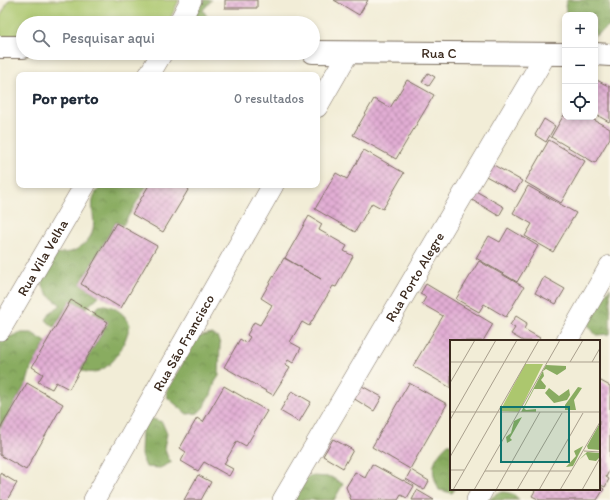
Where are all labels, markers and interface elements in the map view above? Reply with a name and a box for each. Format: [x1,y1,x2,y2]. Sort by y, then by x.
map controls [562,12,598,120]
button: + [562,12,598,48]
search box [16,16,320,60]
icon: search [30,27,52,49]
text: Pesquisar aqui [62,29,155,47]
street label: Rua C [421,44,457,62]
button: − [562,48,598,84]
button: locate [562,84,598,120]
text: Por perto [32,88,99,108]
text: 0 resultados [234,91,304,106]
street label: Rua Vila Velha [13,215,72,299]
street label: Rua Porto Alegre [381,229,448,325]
street label: Rua São Francisco [149,291,218,394]
inset map [450,340,600,490]

